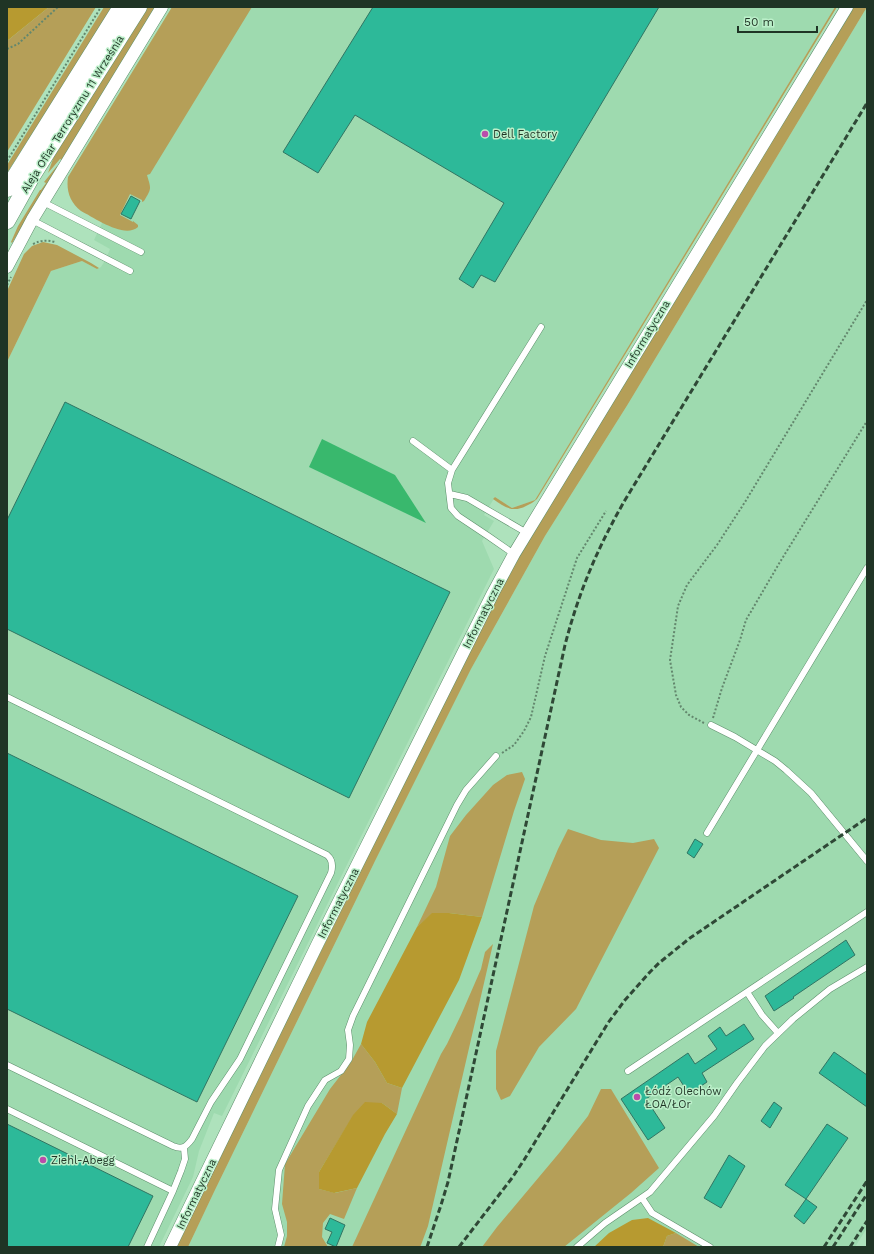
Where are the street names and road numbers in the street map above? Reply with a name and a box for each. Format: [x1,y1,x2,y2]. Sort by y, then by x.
street label: Aleja Ofiar Terroryzmu 11 Września [18,33,127,196]
street label: Informatyczna [622,298,673,371]
street label: Informatyczna [460,576,507,651]
street label: Informatyczna [315,866,362,941]
street label: Informatyczna [174,1157,219,1232]

